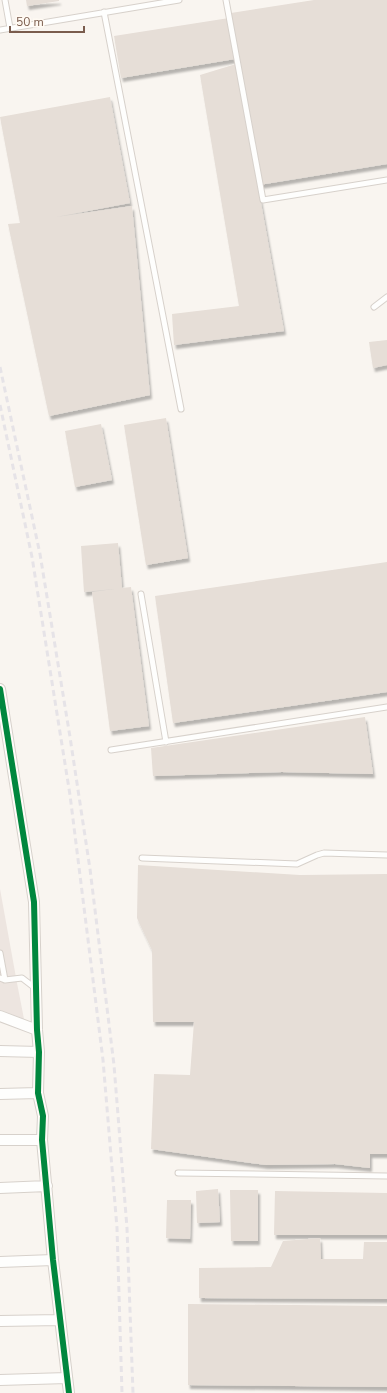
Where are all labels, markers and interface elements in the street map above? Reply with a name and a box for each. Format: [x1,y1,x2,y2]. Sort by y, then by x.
scale bar [10,8,84,34]
text: 50 m [16,14,44,30]

